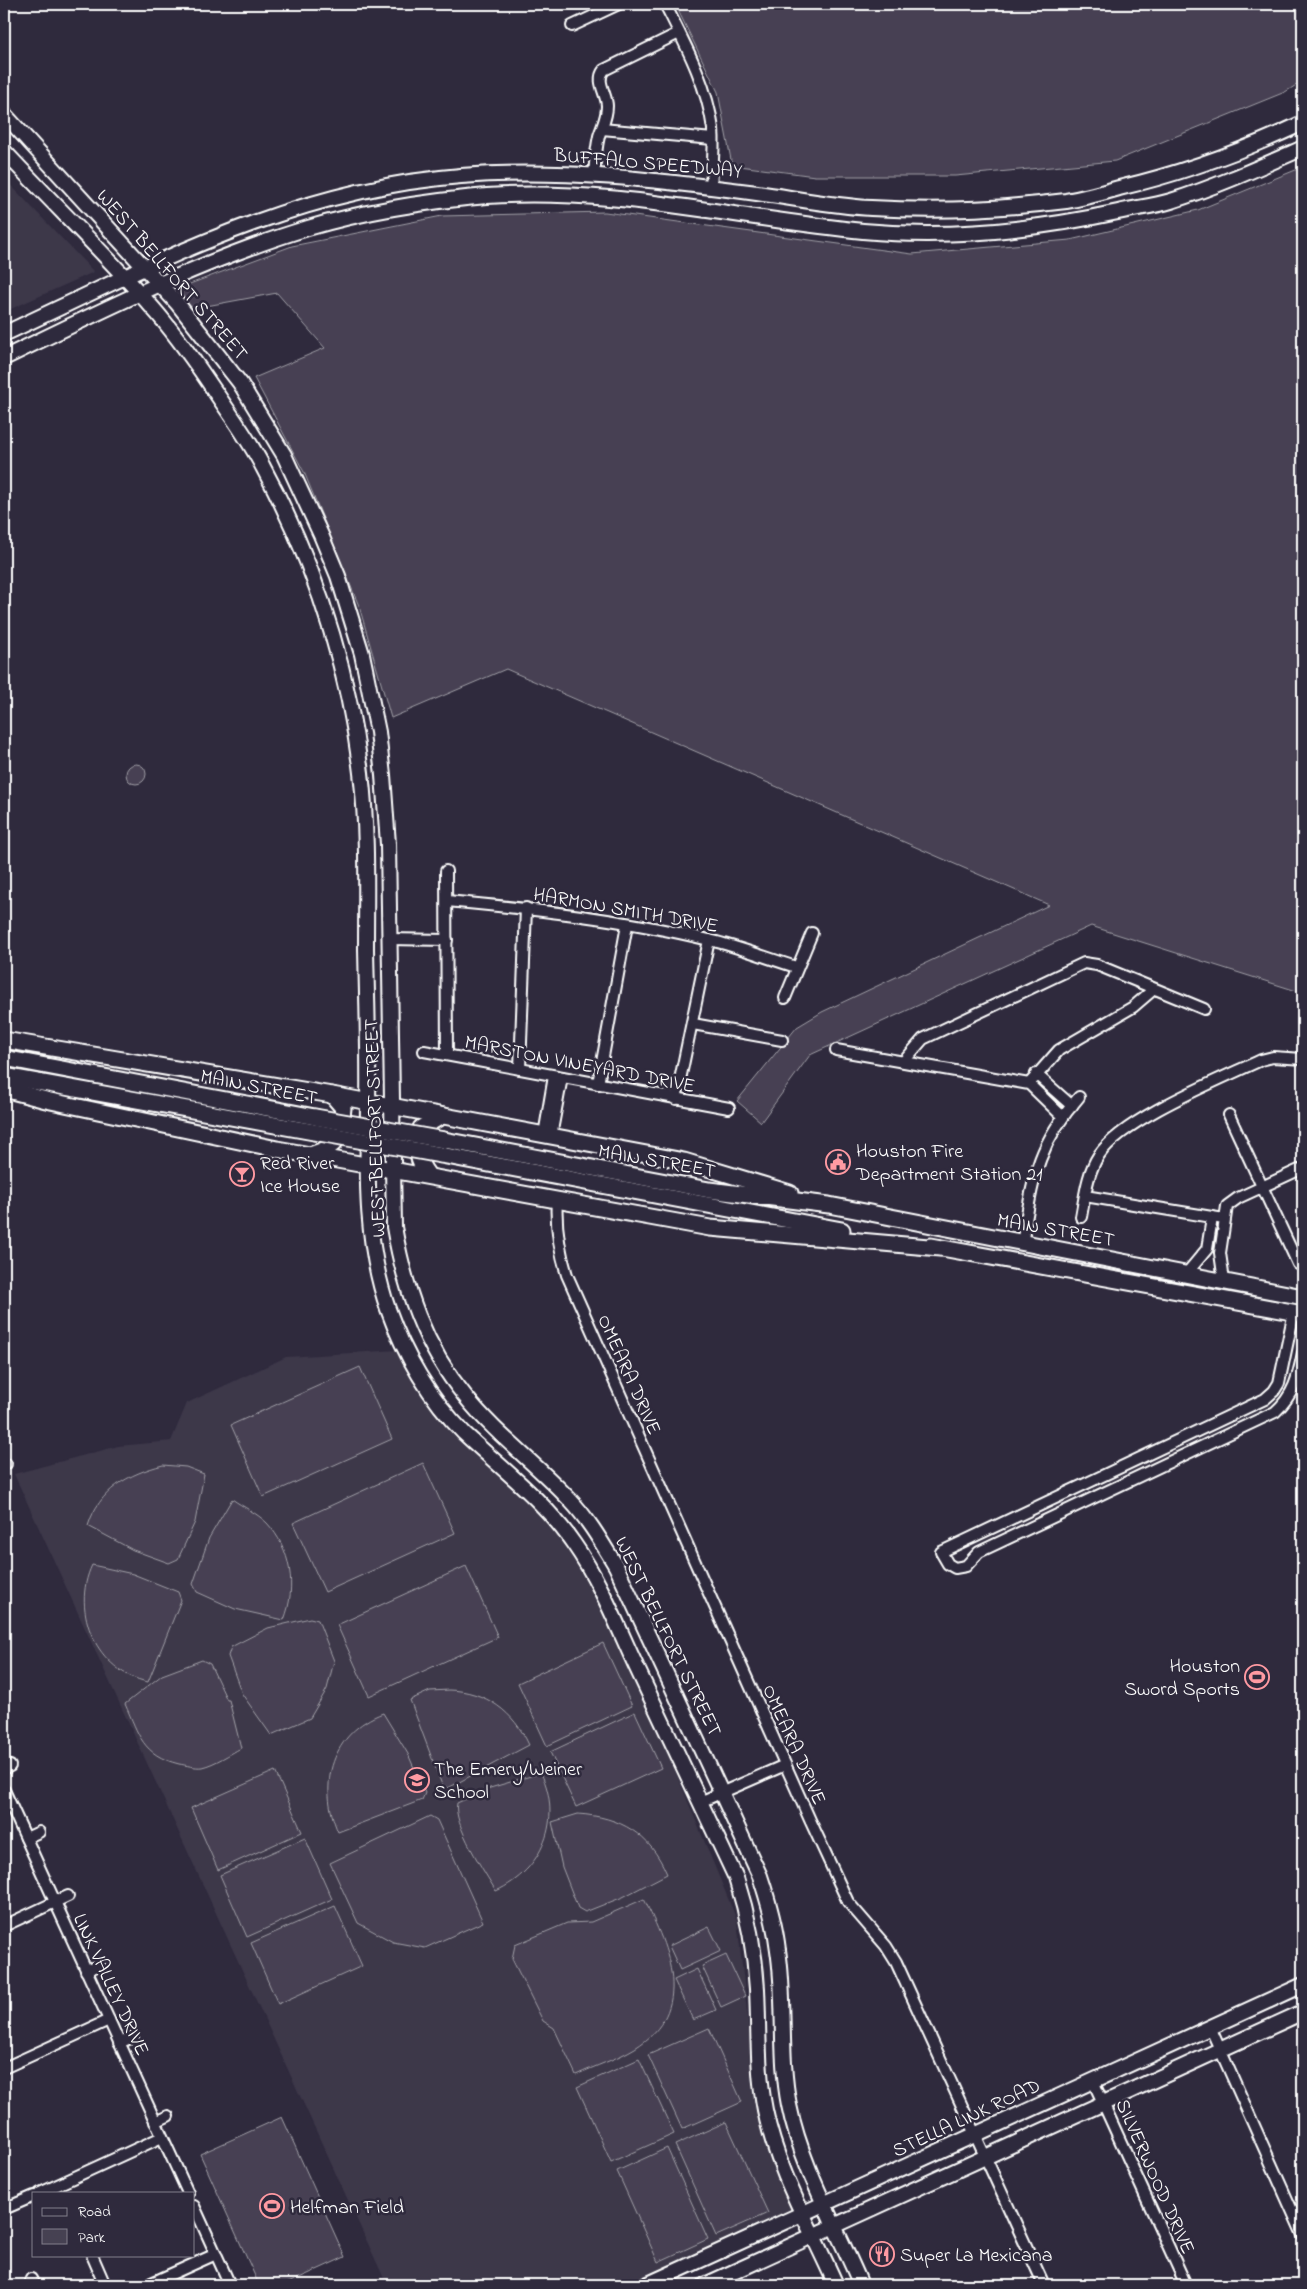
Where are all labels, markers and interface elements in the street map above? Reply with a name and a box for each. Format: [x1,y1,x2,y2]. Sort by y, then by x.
street label: BUFFALO SPEEDWAY [551,142,743,187]
street label: WEST BELLFORT STREET [88,183,254,368]
street label: HARMON SMITH DRIVE [531,881,720,942]
street label: WEST BELLFORT STREET [358,1018,395,1238]
street label: MARSTON VINEYARD DRIVE [462,1029,697,1102]
street label: MAIN STREET [197,1063,320,1114]
street label: MAIN STREET [596,1138,718,1187]
place label: Houston Fire Department Station 21 [855,1138,1043,1190]
public building icon: Houston Fire Department Station 21 [825,1149,851,1175]
place label: Red River Ice House [260,1150,340,1202]
bar icon: Red River Ice House [229,1161,255,1187]
street label: MAIN STREET [995,1207,1117,1256]
street label: OMEARA DRIVE [588,1310,667,1440]
street label: WEST BELLFORT STREET [606,1532,728,1742]
place label: Houston Sword Sports [1124,1653,1240,1705]
sports icon: Houston Sword Sports [1244,1664,1270,1690]
street label: OMEARA DRIVE [753,1680,832,1810]
place label: The Emery/Weiner School [434,1756,583,1808]
school or university icon: The Emery/Weiner School [404,1767,430,1793]
street label: LINK VALLEY DRIVE [64,1909,155,2061]
street label: STELLA LINK ROAD [888,2072,1046,2166]
street label: SILVERWOOD DRIVE [1107,2095,1201,2259]
legend [32,2192,195,2256]
sports icon: Helfman Field [259,2193,285,2219]
place label: Helfman Field [290,2194,404,2223]
text: Road [78,2201,111,2223]
text: Park [78,2227,106,2249]
restaurant icon: Super La Mexicana [869,2241,895,2267]
place label: Super La Mexicana [900,2242,1052,2271]

